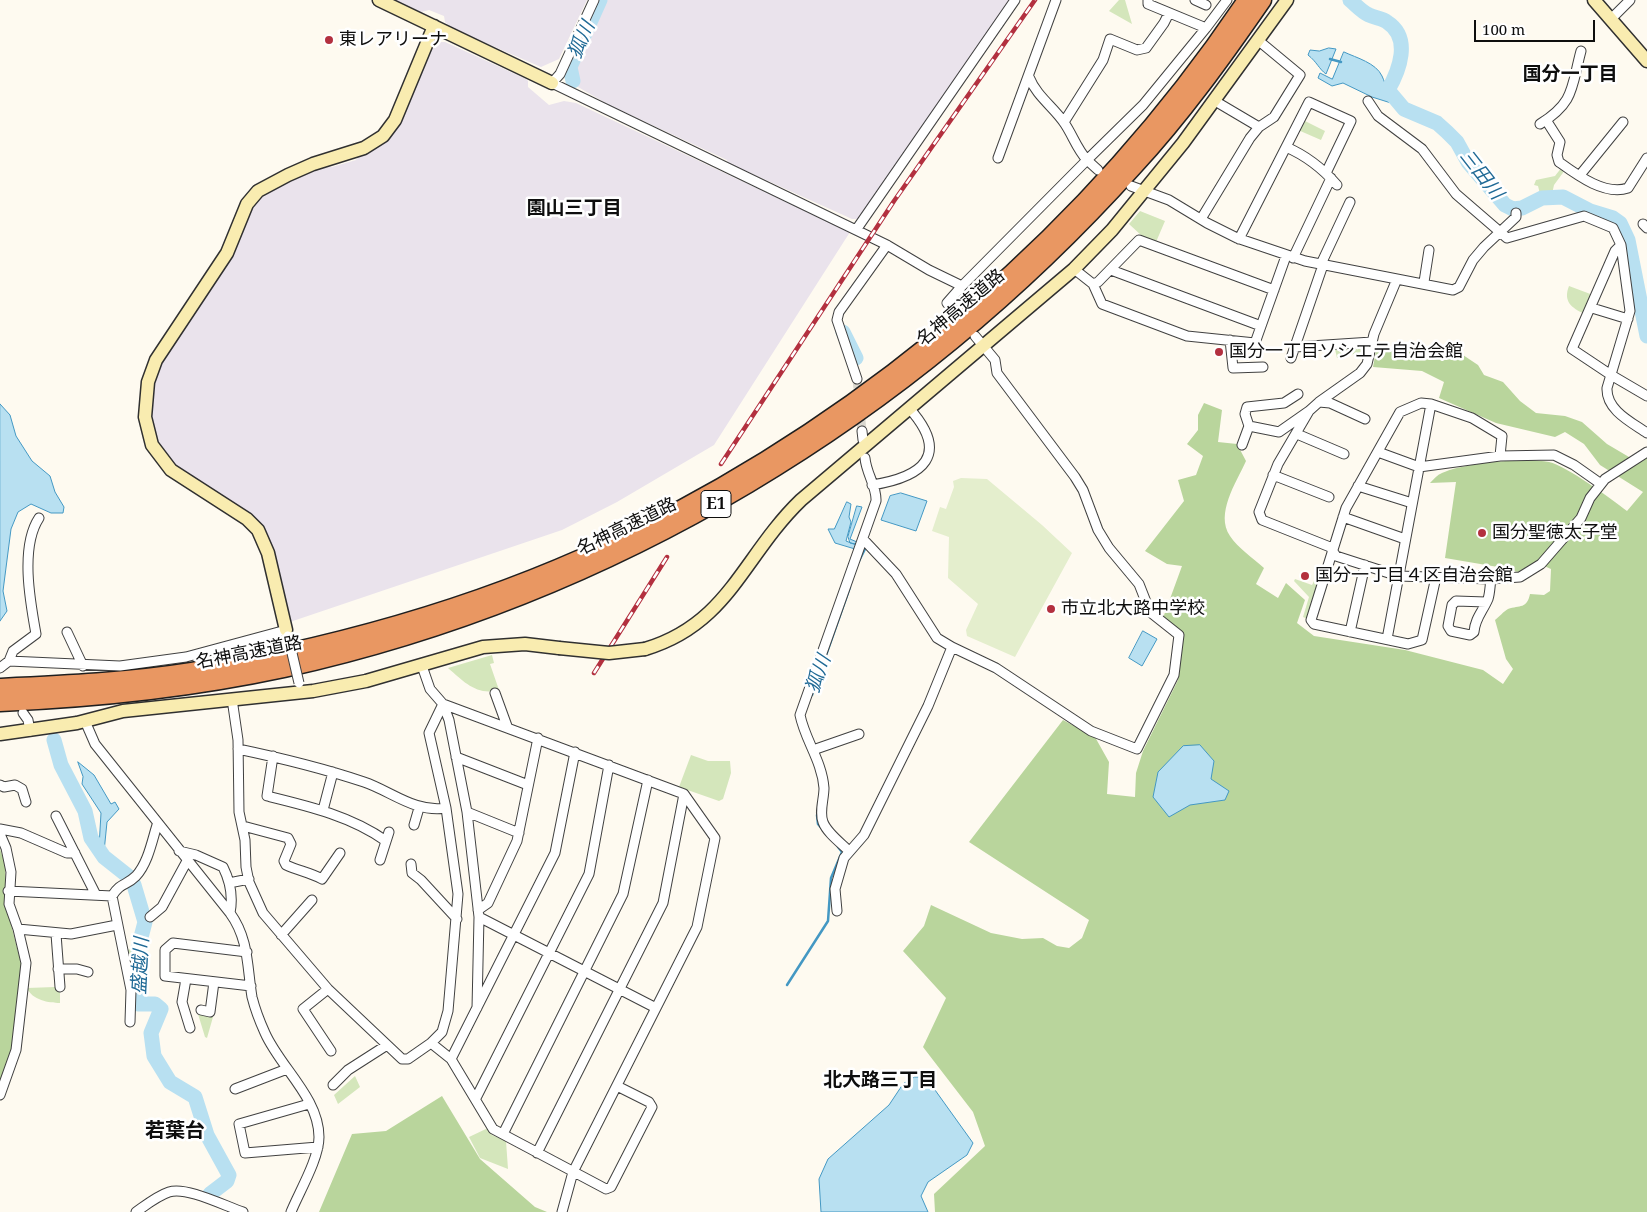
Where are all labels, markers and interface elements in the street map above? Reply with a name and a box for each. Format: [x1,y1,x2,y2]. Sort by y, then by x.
scale bar [1477,10,1598,42]
water label: 狐川 [564,18,600,62]
text: 100 m [1482,19,1525,39]
place label: 東レアリーナ [339,29,447,51]
marker: 東レアリーナ [323,34,335,46]
district label: 国分一丁目 [1523,64,1617,86]
water label: 三田川 [1454,146,1508,204]
district label: 園山三丁目 [527,198,621,220]
street label: 名神高速道路 [913,265,1009,351]
place label: 国分一丁目ソシエテ自治会館 [1229,341,1463,363]
marker: 国分一丁目ソシエテ自治会館 [1213,346,1225,358]
road number: E1 [701,490,731,518]
street label: 名神高速道路 [574,494,680,560]
place label: 国分聖徳太子堂 [1492,522,1618,544]
marker: 国分聖徳太子堂 [1476,527,1488,539]
place label: 国分一丁目４区自治会館 [1315,565,1513,587]
marker: 国分一丁目４区自治会館 [1299,570,1311,582]
place label: 市立北大路中学校 [1061,598,1205,620]
marker: 市立北大路中学校 [1045,603,1057,615]
street label: 名神高速道路 [194,632,304,674]
water label: 狐川 [802,652,836,696]
water label: 盛越川 [128,937,154,995]
district label: 北大路三丁目 [823,1070,937,1092]
district label: 若葉台 [145,1119,205,1143]

